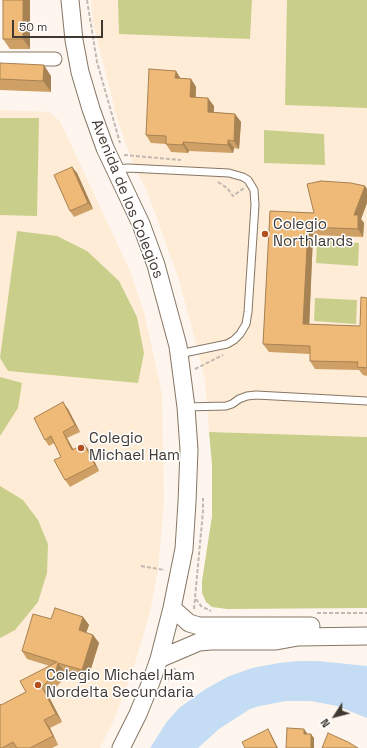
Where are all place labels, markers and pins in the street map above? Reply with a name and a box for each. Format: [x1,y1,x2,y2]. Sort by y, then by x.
place label: Colegio Northlands [273,216,353,251]
marker: Colegio Northlands [260,229,270,239]
place label: Colegio Michael Ham [89,430,180,465]
marker: Colegio Michael Ham [76,443,86,453]
place label: Colegio Michael Ham Nordelta Secundaria [46,667,195,702]
marker: Colegio Michael Ham Nordelta Secundaria [33,680,43,690]

